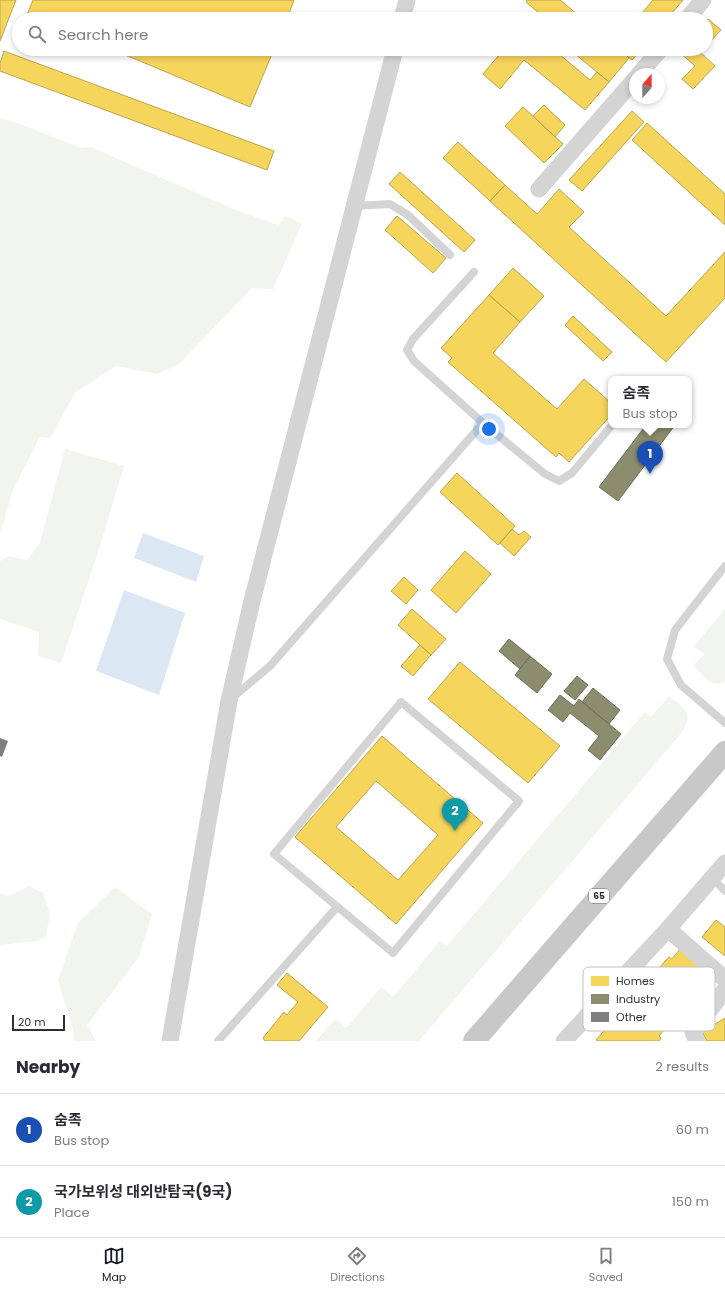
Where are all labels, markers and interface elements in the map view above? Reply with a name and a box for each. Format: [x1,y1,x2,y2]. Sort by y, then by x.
search box [12,12,713,56]
icon: search [26,23,48,45]
text: Search here [58,24,148,45]
north arrow [629,68,665,104]
popup [608,376,692,428]
text: 숨족 [622,382,650,403]
text: Bus stop [622,404,678,423]
your location [479,419,499,439]
pin: 1 [637,441,663,474]
pin: 2 [442,798,468,831]
road number: 65 [589,889,609,903]
legend [583,967,715,1031]
text: Homes [616,973,655,989]
text: Industry [616,991,661,1007]
text: Other [616,1009,647,1025]
scale bar [12,1013,65,1032]
text: 20 m [18,1014,46,1030]
text: Nearby [16,1055,80,1079]
text: 2 results [655,1057,709,1076]
text: 숨족 [54,1109,82,1130]
text: 1 [27,1120,31,1139]
text: 60 m [676,1120,709,1139]
text: Bus stop [54,1131,109,1150]
text: 국가보위성 대외반탐국(9국) [54,1181,233,1202]
text: 2 [25,1192,33,1211]
text: 150 m [672,1192,709,1211]
text: Place [54,1203,89,1222]
tab: Map [102,1245,126,1286]
tab: Directions [330,1245,385,1286]
tab: Saved [589,1245,623,1286]

